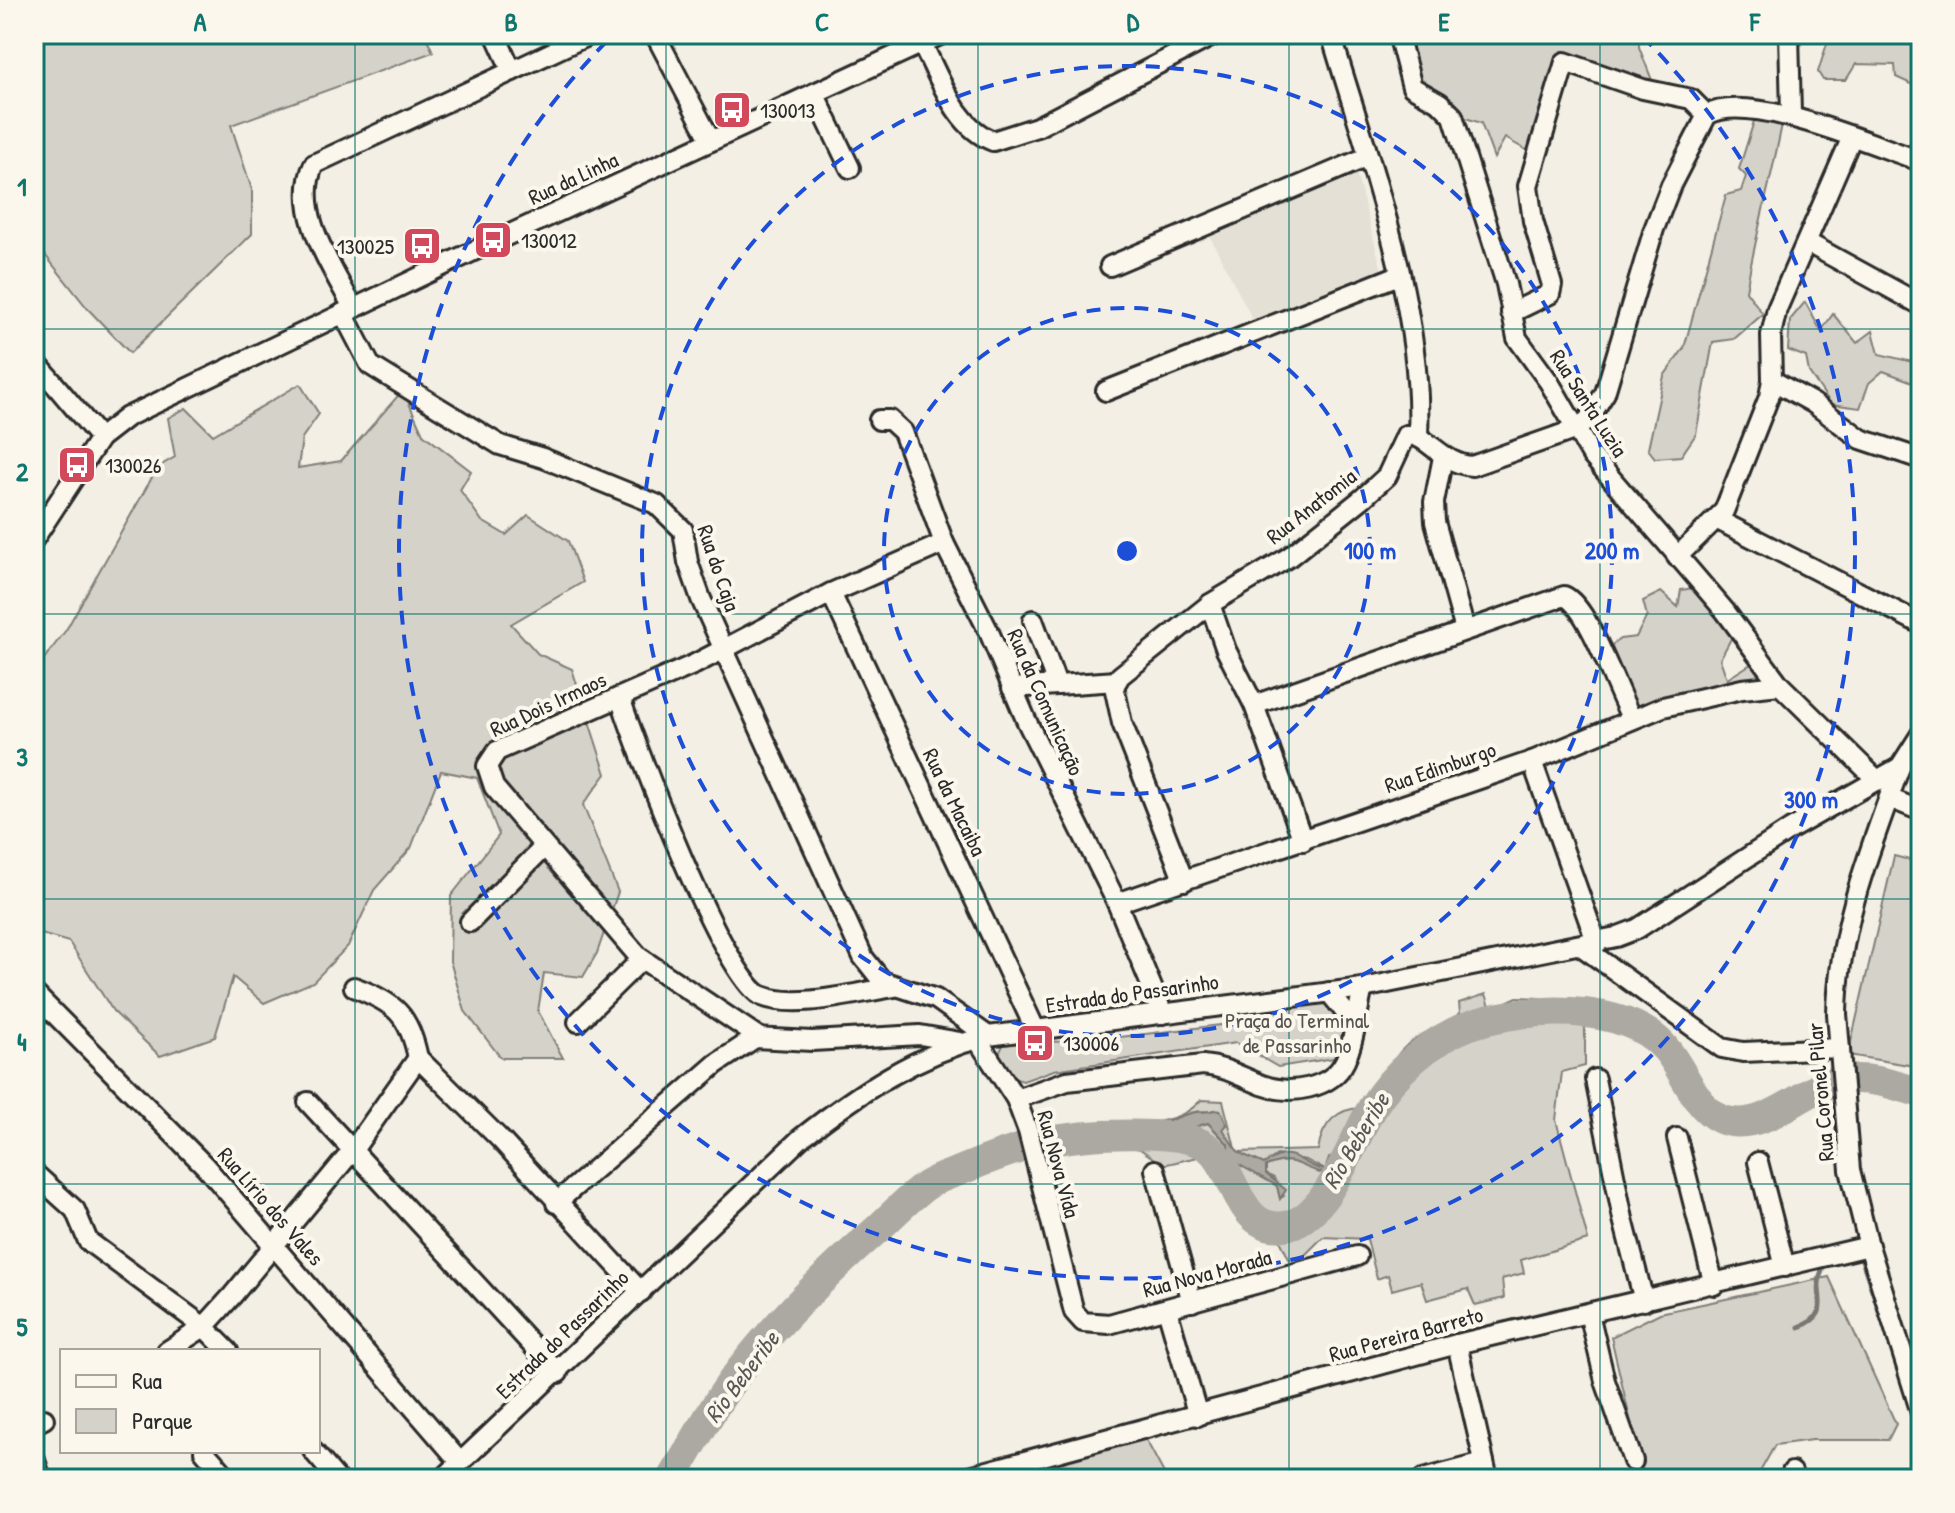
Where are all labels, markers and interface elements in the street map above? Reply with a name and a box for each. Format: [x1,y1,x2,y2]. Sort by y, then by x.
text: A [194,4,207,39]
text: B [504,4,518,39]
text: C [815,4,829,39]
text: D [1127,4,1140,39]
text: E [1438,4,1450,39]
text: F [1749,4,1761,39]
bus stop icon: 130013 [711,89,753,131]
place label: 130013 [760,95,816,125]
street label: Rua da Linha [523,144,623,212]
text: 1 [17,169,27,204]
bus stop icon: 130012 [472,219,514,261]
bus stop icon: 130025 [401,225,443,267]
place label: 130012 [521,225,578,255]
place label: 130025 [337,231,394,261]
street label: Rua Santa Luzia [1543,344,1635,463]
bus stop icon: 130026 [56,444,98,486]
place label: 130026 [105,450,162,480]
text: 2 [16,454,29,489]
street label: Rua Anatomia [1260,461,1363,551]
street label: Rua do Caja [690,521,748,616]
text: 100 m [1344,534,1396,566]
text: 200 m [1585,534,1639,566]
centre of rings [1113,537,1141,565]
street label: Rua da Comunicação [1000,624,1092,780]
street label: Rua Dois Irmaos [485,664,611,744]
street label: Rua Edimburgo [1380,734,1500,800]
text: 3 [16,739,28,774]
street label: Rua da Macaiba [916,743,994,861]
text: 300 m [1784,783,1838,815]
street label: Estrada do Passarinho [1044,966,1220,1020]
park label: Praça do Terminal de Passarinho [1225,1005,1369,1060]
street label: Rua Coronel Pilar [1799,1021,1841,1162]
bus stop icon: 130006 [1014,1022,1056,1064]
text: 4 [17,1024,27,1059]
place label: 130006 [1063,1028,1119,1058]
water label: Rio Beberibe [1314,1085,1397,1194]
street label: Rua Nova Vida [1030,1107,1088,1221]
street label: Rua Lírio dos Vales [211,1140,331,1272]
street label: Rua Nova Morada [1139,1241,1275,1305]
street label: Estrada do Passarinho [489,1263,635,1405]
street label: Rua Pereira Barreto [1326,1299,1486,1369]
text: 5 [17,1309,28,1344]
water label: Rio Beberibe [696,1323,787,1429]
legend [60,1349,320,1453]
text: Rua [132,1364,162,1396]
text: Parque [132,1404,193,1436]

